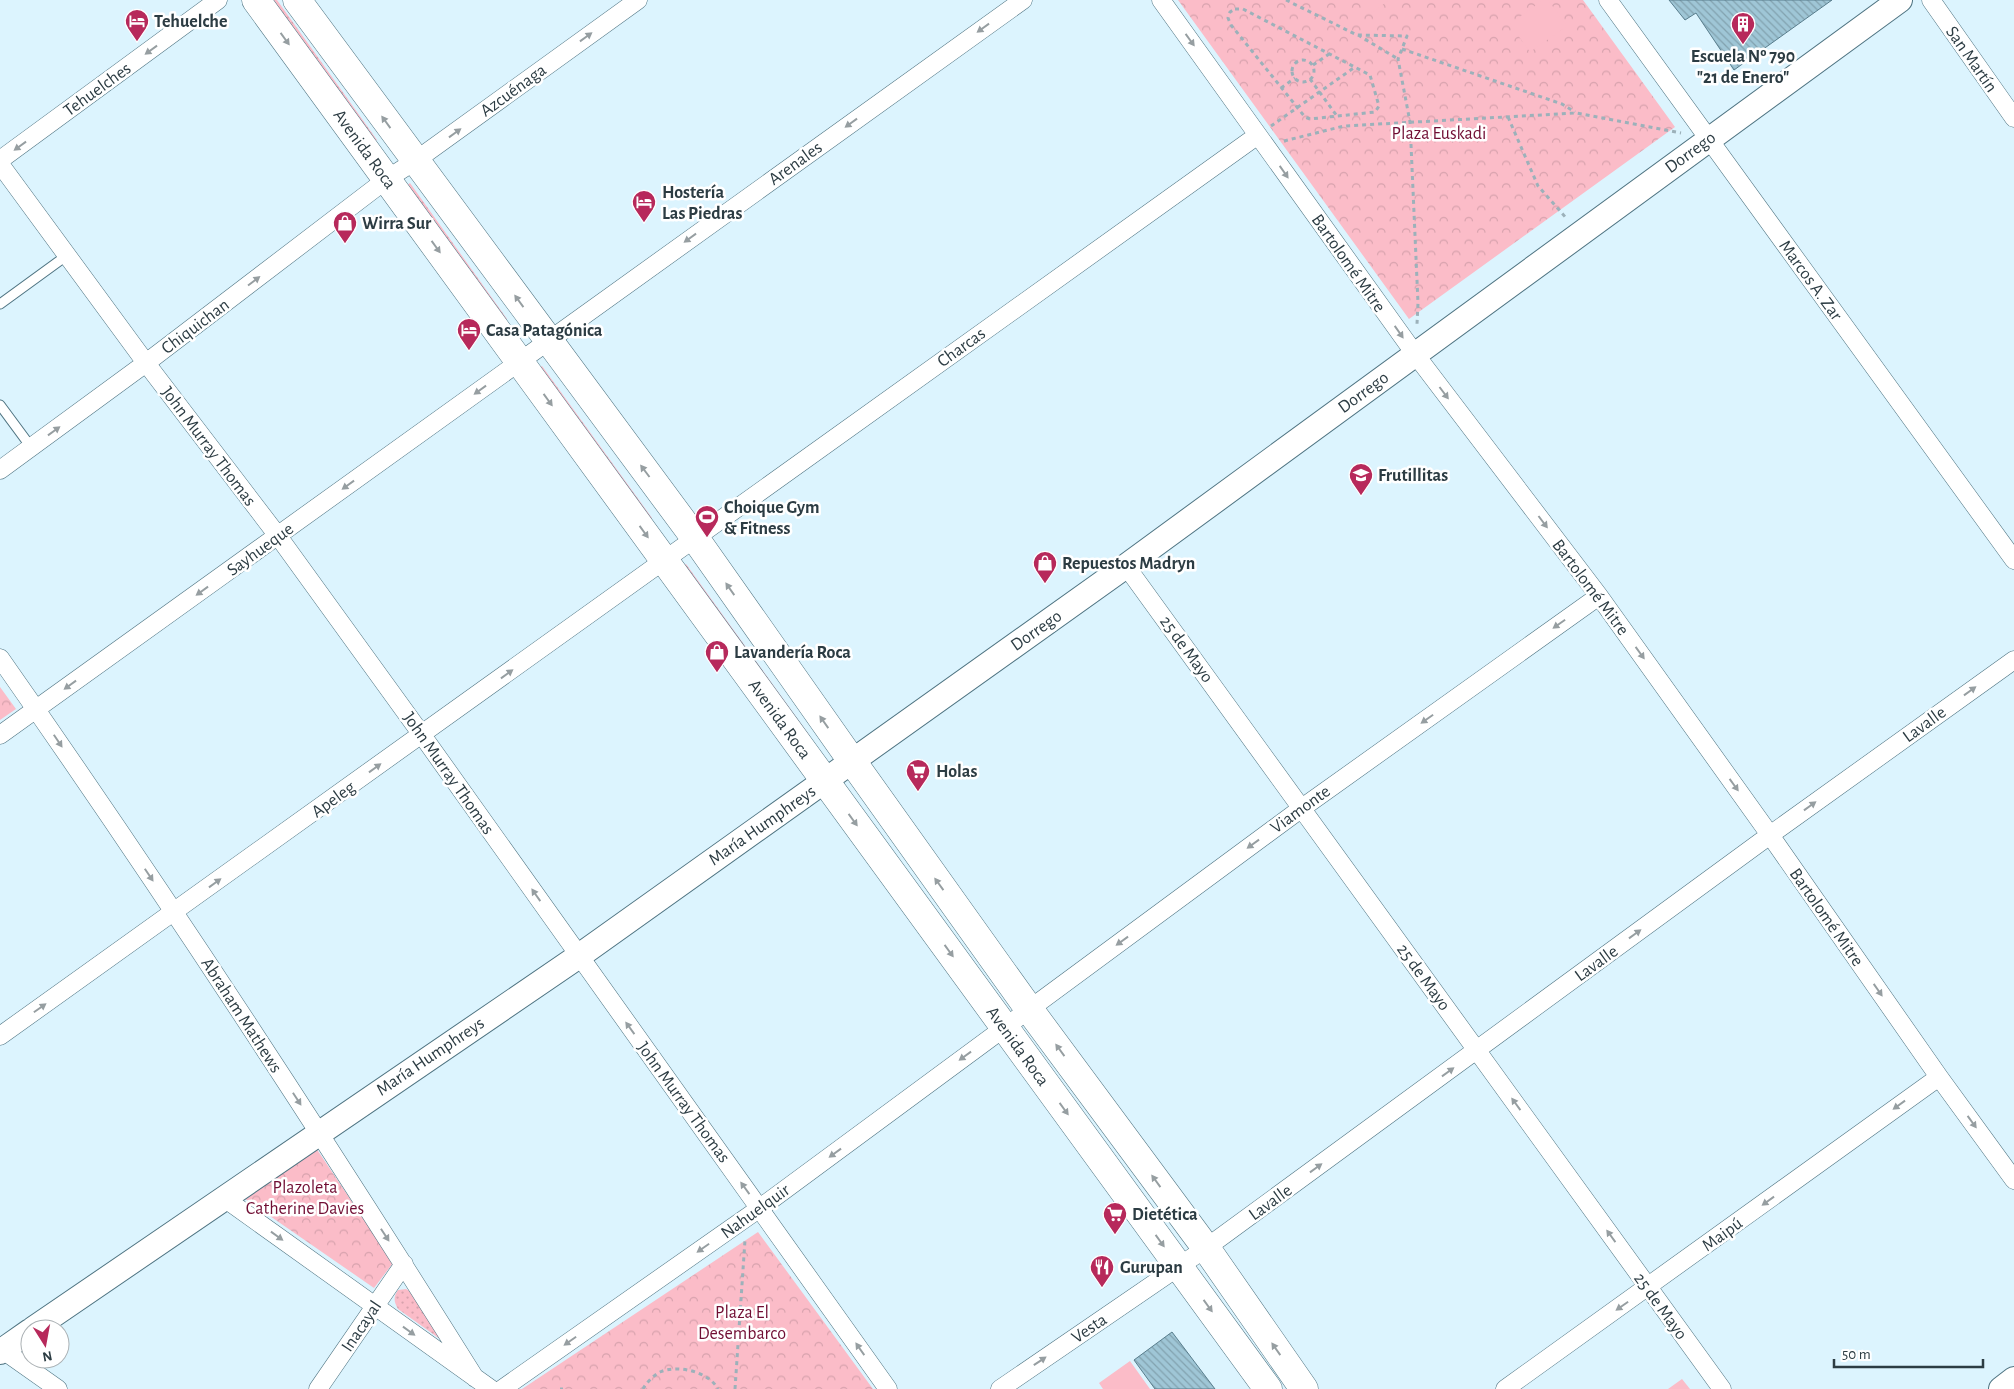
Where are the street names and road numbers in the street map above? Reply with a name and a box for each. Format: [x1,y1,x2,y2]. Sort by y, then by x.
street label: San Martín [1942,23,2000,96]
street label: Tehuelches [61,59,135,120]
street label: Azcuénaga [477,61,550,121]
street label: Avenida Roca [330,107,399,193]
street label: Dorrego [1662,129,1719,177]
street label: Arenales [765,139,826,189]
street label: Bartolomé Mitre [1308,211,1389,316]
street label: Marcos A. Zar [1775,237,1845,324]
street label: Chiquichan [158,296,233,358]
street label: Charcas [934,325,989,371]
street label: Dorrego [1335,369,1392,417]
street label: John Murray Thomas [158,383,259,510]
street label: Sayhueque [224,520,297,580]
street label: Bartolomé Mitre [1548,536,1632,639]
street label: Dorrego [1008,607,1065,655]
street label: 25 de Mayo [1156,613,1216,686]
street label: Avenida Roca [745,677,814,763]
street label: Lavalle [1900,703,1949,746]
street label: John Murray Thomas [399,709,497,838]
street label: Apeleg [309,778,359,821]
street label: María Humphreys [706,782,819,869]
street label: Viamonte [1267,782,1334,837]
street label: Bartolomé Mitre [1786,865,1867,970]
street label: 25 de Mayo [1393,941,1453,1014]
street label: Lavalle [1572,942,1621,985]
street label: Abraham Mathews [197,955,285,1076]
street label: Avenida Roca [983,1004,1052,1090]
street label: María Humphreys [373,1014,488,1100]
street label: John Murray Thomas [633,1039,733,1166]
street label: Nahuelquir [718,1181,793,1243]
street label: Lavalle [1246,1181,1295,1224]
street label: Maipú [1699,1214,1746,1255]
street label: 25 de Mayo [1630,1270,1690,1343]
street label: Inacayal [338,1298,385,1355]
street label: Vesta [1069,1311,1111,1347]

